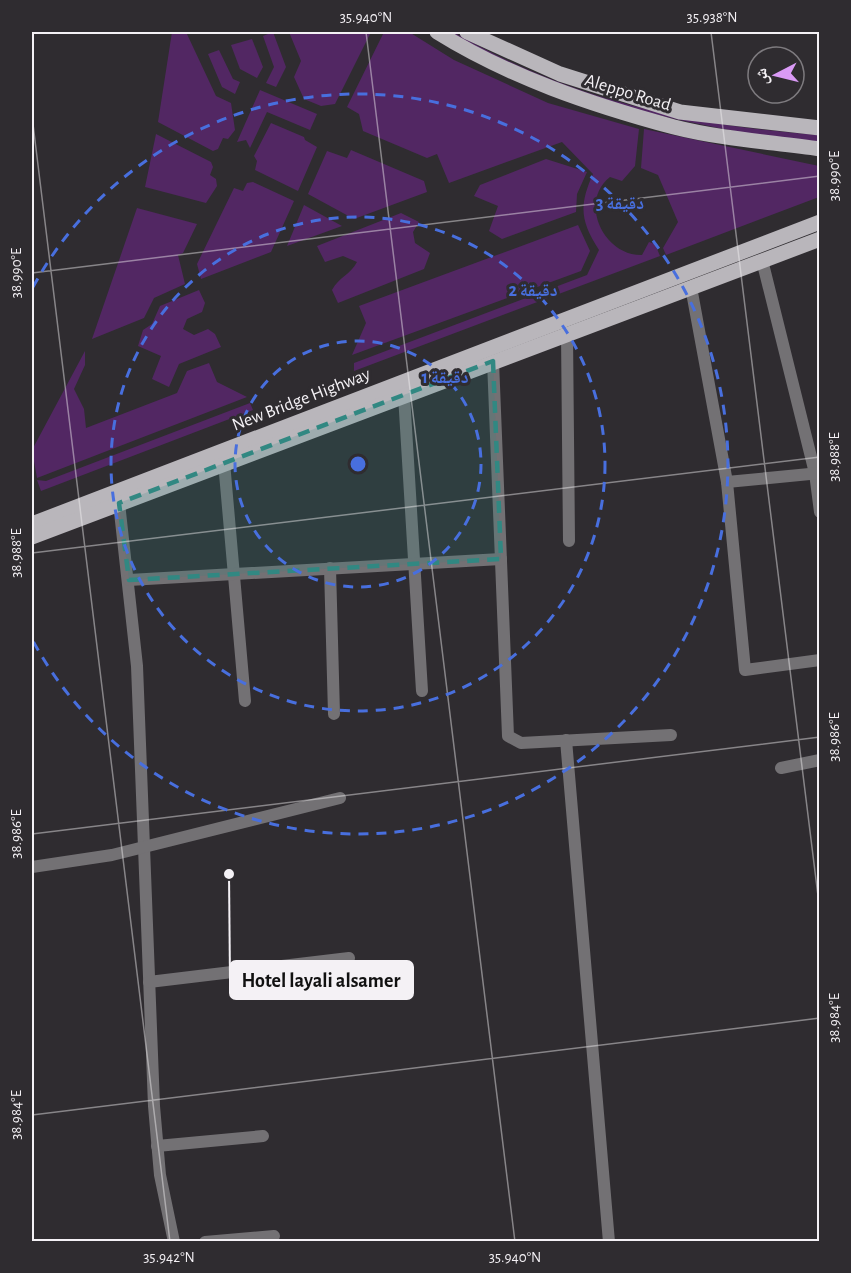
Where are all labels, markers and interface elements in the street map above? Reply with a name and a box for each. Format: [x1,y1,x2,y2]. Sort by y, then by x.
text: 35.940°N [340,10,392,25]
text: 35.938°N [687,10,737,25]
north arrow [746,45,806,105]
text: ش [753,67,772,86]
street label: Aleppo Road [582,71,673,115]
text: 38.990°E [827,151,842,201]
text: 3 دقيقة [596,195,644,213]
text: 38.990°E [9,248,24,298]
text: 2 دقيقة [508,282,558,300]
street label: New Bridge Highway [230,365,373,435]
text: 1 دقيقة [421,369,469,387]
text: 38.988°E [827,432,842,482]
centre of rings [348,454,368,474]
text: 38.988°E [9,528,24,578]
text: 38.986°E [827,712,842,762]
text: 38.986°E [9,809,24,859]
callout: Hotel layali alsamer [230,961,413,999]
text: Hotel layali alsamer [242,971,400,991]
text: 38.984°E [827,993,842,1043]
text: 38.984°E [9,1090,24,1140]
text: 35.942°N [143,1250,195,1265]
text: 35.940°N [489,1250,541,1265]

